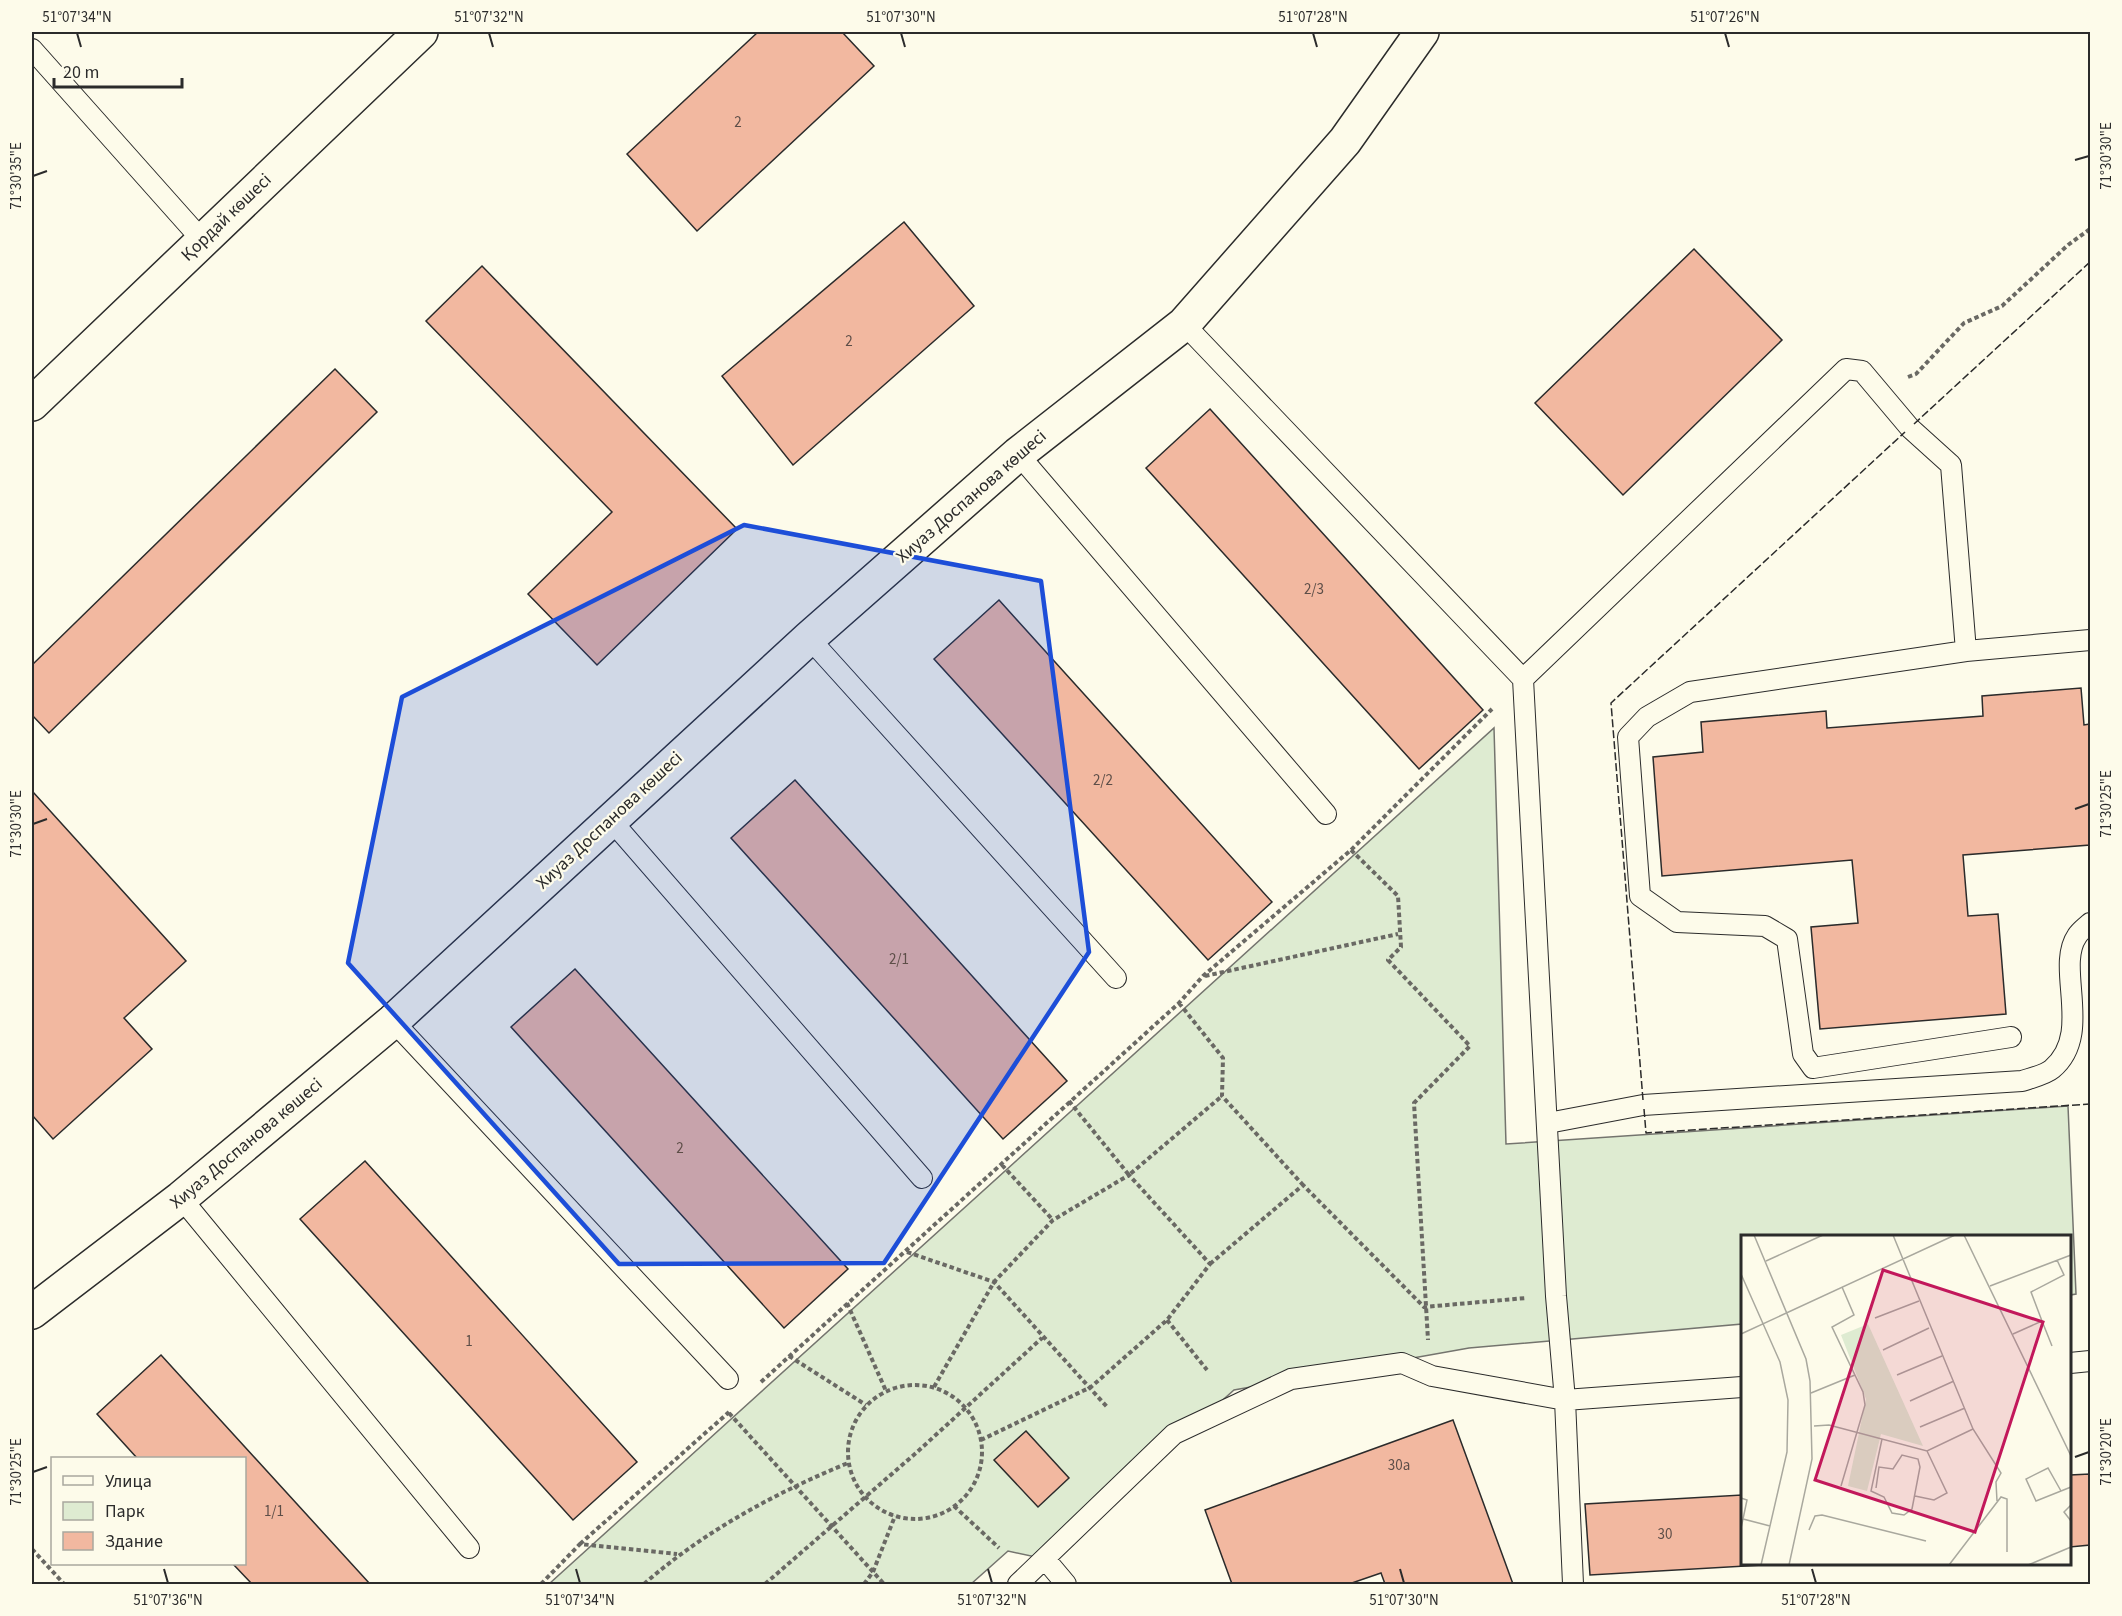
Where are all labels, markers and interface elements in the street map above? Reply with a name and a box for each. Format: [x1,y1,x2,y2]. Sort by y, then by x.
text: 51°07'34"N [42,7,112,28]
text: 51°07'32"N [454,7,524,28]
text: 51°07'30"N [866,7,936,28]
text: 51°07'28"N [1278,7,1348,28]
text: 51°07'26"N [1690,7,1760,28]
scale bar [54,51,182,89]
text: 20 m [63,60,99,85]
house number: 2 [734,112,742,133]
text: 71°30'30"E [2096,122,2117,190]
text: 71°30'35"E [6,142,27,210]
street label: Қордай көшесі [176,168,277,267]
house number: 2 [845,331,853,352]
street label: Хиуаз Доспанова көшесі [891,424,1052,569]
house number: 2/3 [1304,579,1324,600]
street label: Хиуаз Доспанова көшесі [531,746,688,895]
house number: 2/2 [1093,770,1113,791]
text: 71°30'25"E [2096,770,2117,838]
text: 71°30'30"E [6,790,27,858]
house number: 2/1 [889,949,909,970]
street label: Хиуаз Доспанова көшесі [165,1072,328,1215]
house number: 2 [676,1138,684,1159]
inset map [1741,1235,2071,1565]
house number: 1 [465,1331,473,1352]
text: 71°30'20"E [2096,1418,2117,1486]
text: 71°30'25"E [6,1438,27,1506]
house number: 30а [1388,1455,1410,1476]
legend [51,1457,246,1565]
text: Улица [105,1469,152,1494]
text: Парк [105,1499,145,1524]
house number: 1/1 [264,1501,284,1522]
house number: 30 [1658,1524,1672,1545]
text: Здание [105,1529,163,1554]
text: 51°07'36"N [133,1590,203,1611]
text: 51°07'34"N [545,1590,615,1611]
text: 51°07'32"N [957,1590,1027,1611]
text: 51°07'30"N [1369,1590,1439,1611]
text: 51°07'28"N [1781,1590,1851,1611]

